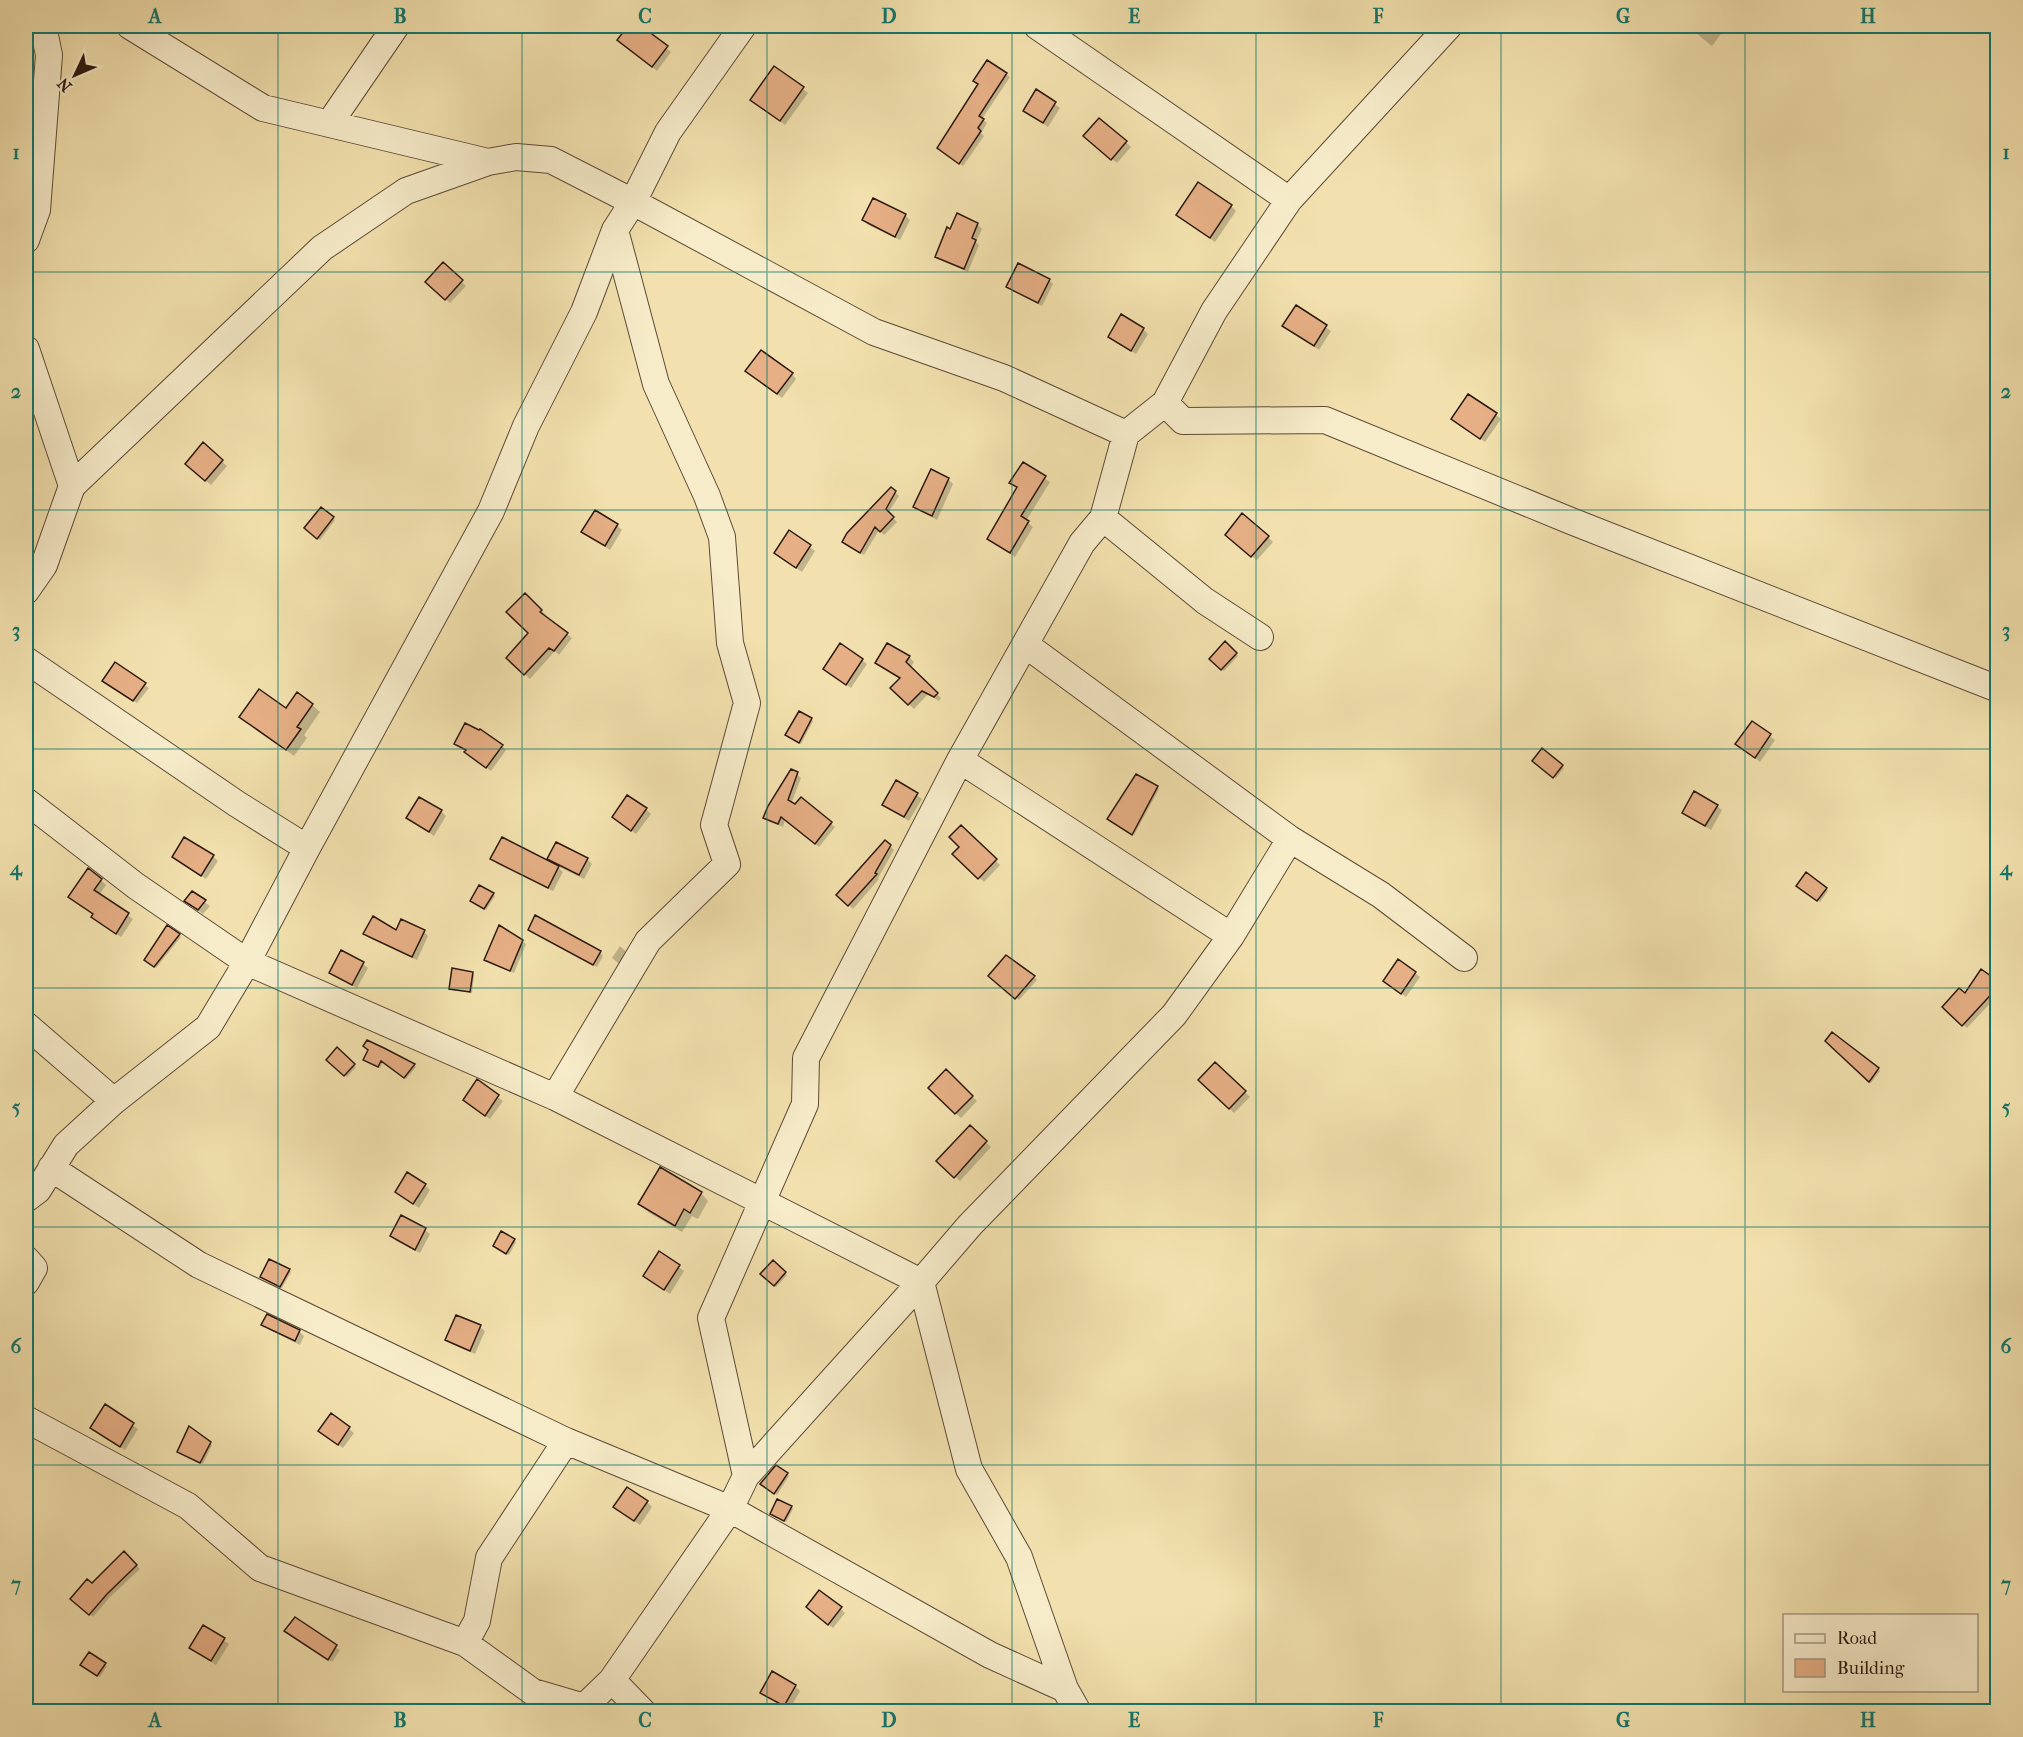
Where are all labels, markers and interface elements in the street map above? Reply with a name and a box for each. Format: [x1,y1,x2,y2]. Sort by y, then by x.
text: A [147,5,163,28]
text: B [393,5,407,28]
text: C [638,5,652,28]
text: D [881,5,897,28]
text: E [1128,5,1140,28]
text: F [1372,5,1384,28]
text: G [1616,5,1630,28]
text: H [1860,5,1876,28]
north arrow [45,45,105,105]
text: N [53,73,76,96]
text: 1 [12,141,20,164]
text: 1 [2002,141,2010,164]
text: 2 [11,380,21,403]
text: 2 [2001,380,2011,403]
text: 3 [12,619,20,642]
text: 3 [2002,619,2010,642]
text: 4 [9,857,23,881]
text: 4 [1999,857,2013,881]
text: 5 [12,1096,21,1119]
text: 5 [2002,1096,2011,1119]
text: 6 [11,1335,23,1358]
text: 6 [2001,1335,2013,1358]
text: 7 [10,1573,21,1596]
text: 7 [2000,1573,2011,1596]
legend [1783,1614,1978,1692]
text: Road [1837,1628,1877,1649]
text: Building [1837,1658,1905,1679]
text: A [147,1709,163,1732]
text: B [393,1709,407,1732]
text: C [638,1709,652,1732]
text: D [881,1709,897,1732]
text: E [1128,1709,1140,1732]
text: F [1372,1709,1384,1732]
text: G [1616,1709,1630,1732]
text: H [1860,1709,1876,1732]

